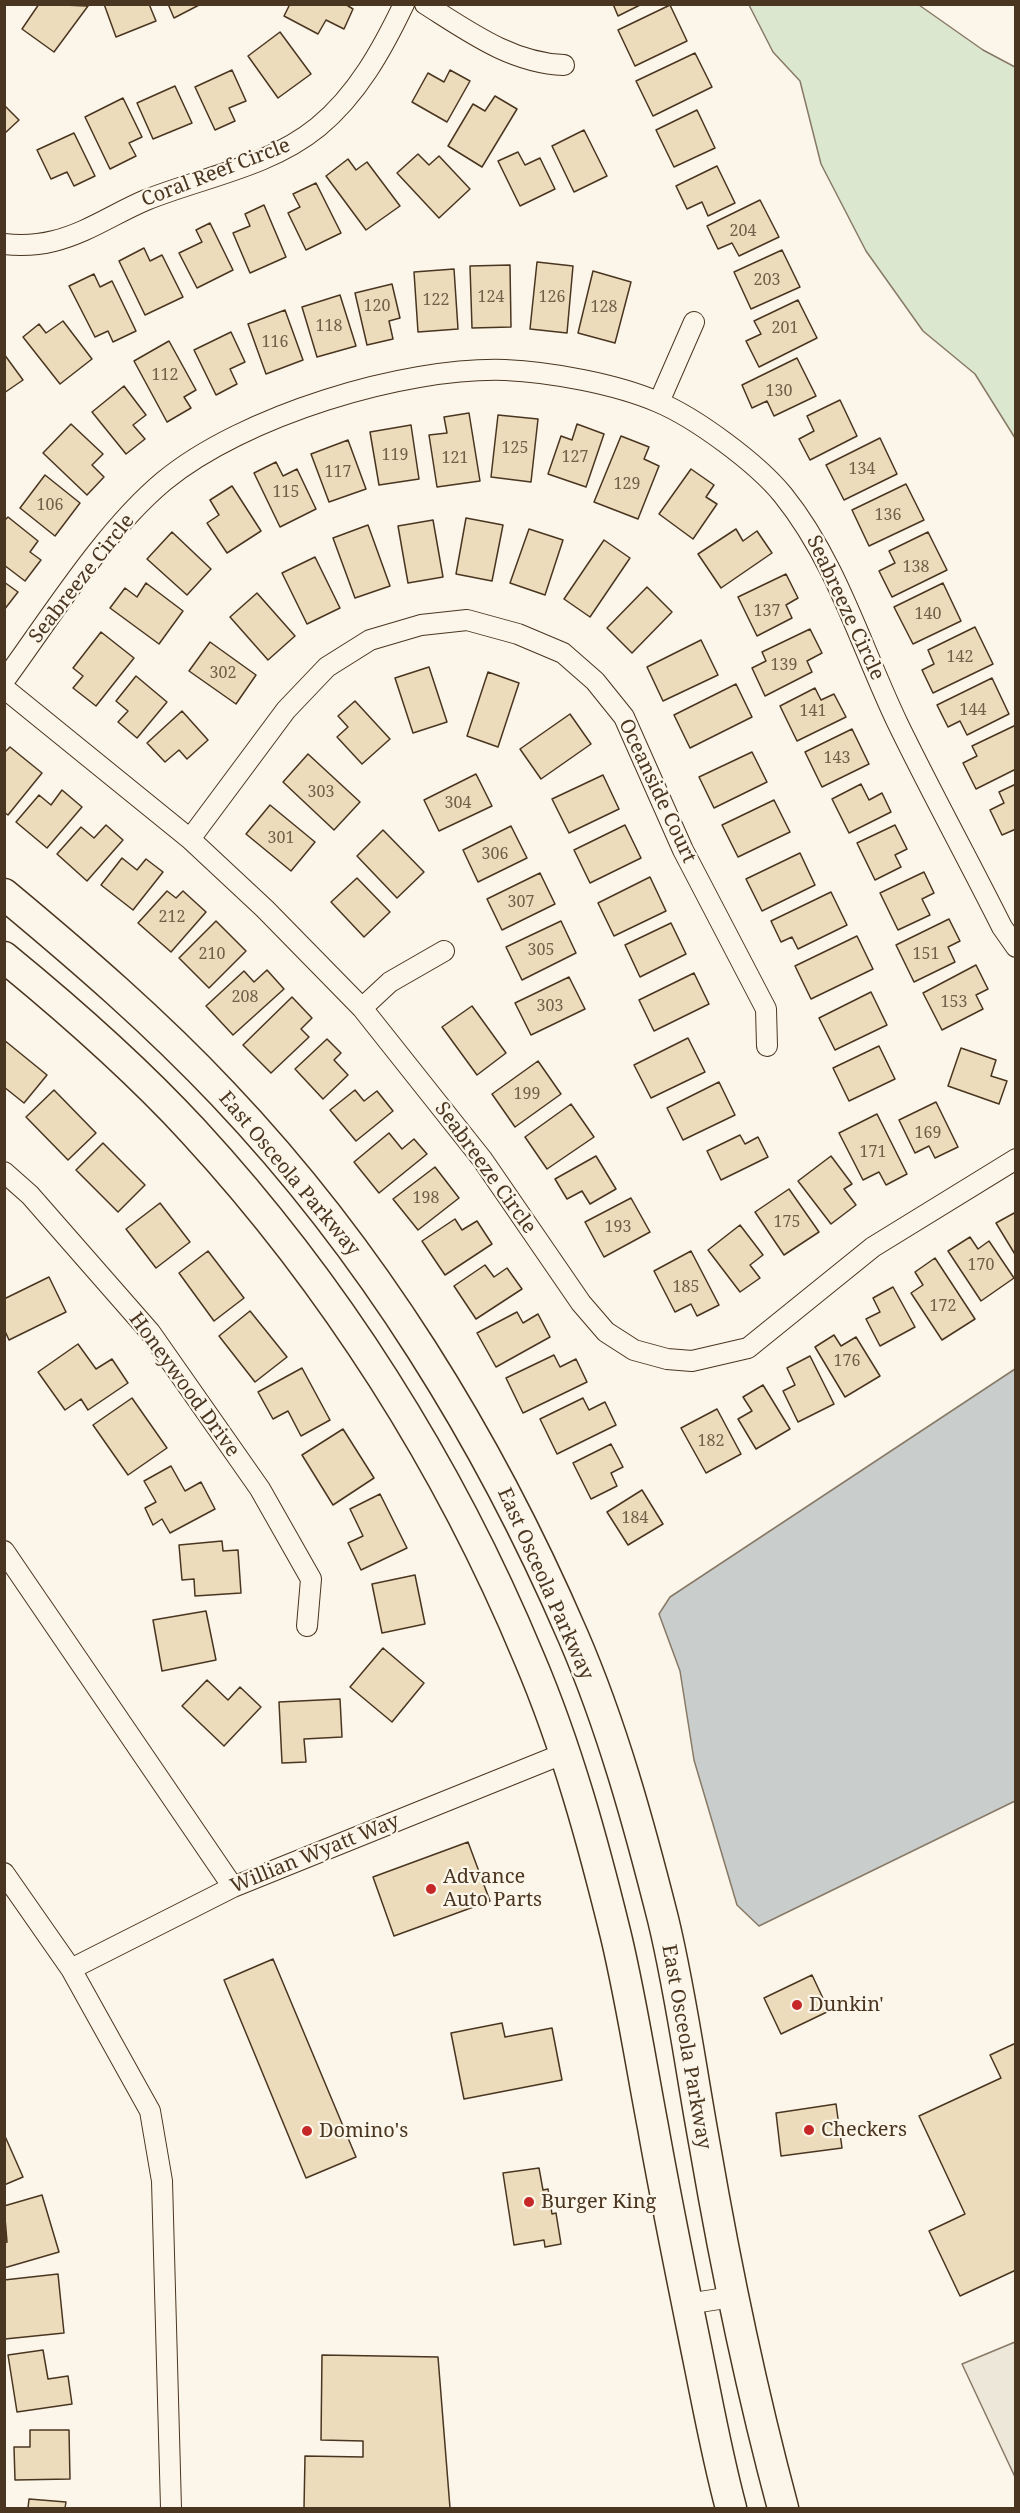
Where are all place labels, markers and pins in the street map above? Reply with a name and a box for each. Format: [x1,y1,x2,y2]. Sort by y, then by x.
place label: Advance Auto Parts [443,1865,542,1912]
marker: Advance Auto Parts [424,1882,438,1896]
place label: Dunkin' [809,1993,884,2017]
marker: Dunkin' [790,1998,804,2012]
place label: Checkers [821,2118,907,2142]
place label: Domino's [319,2119,408,2143]
marker: Checkers [802,2123,816,2137]
marker: Domino's [300,2124,314,2138]
place label: Burger King [541,2190,656,2214]
marker: Burger King [522,2195,536,2209]

